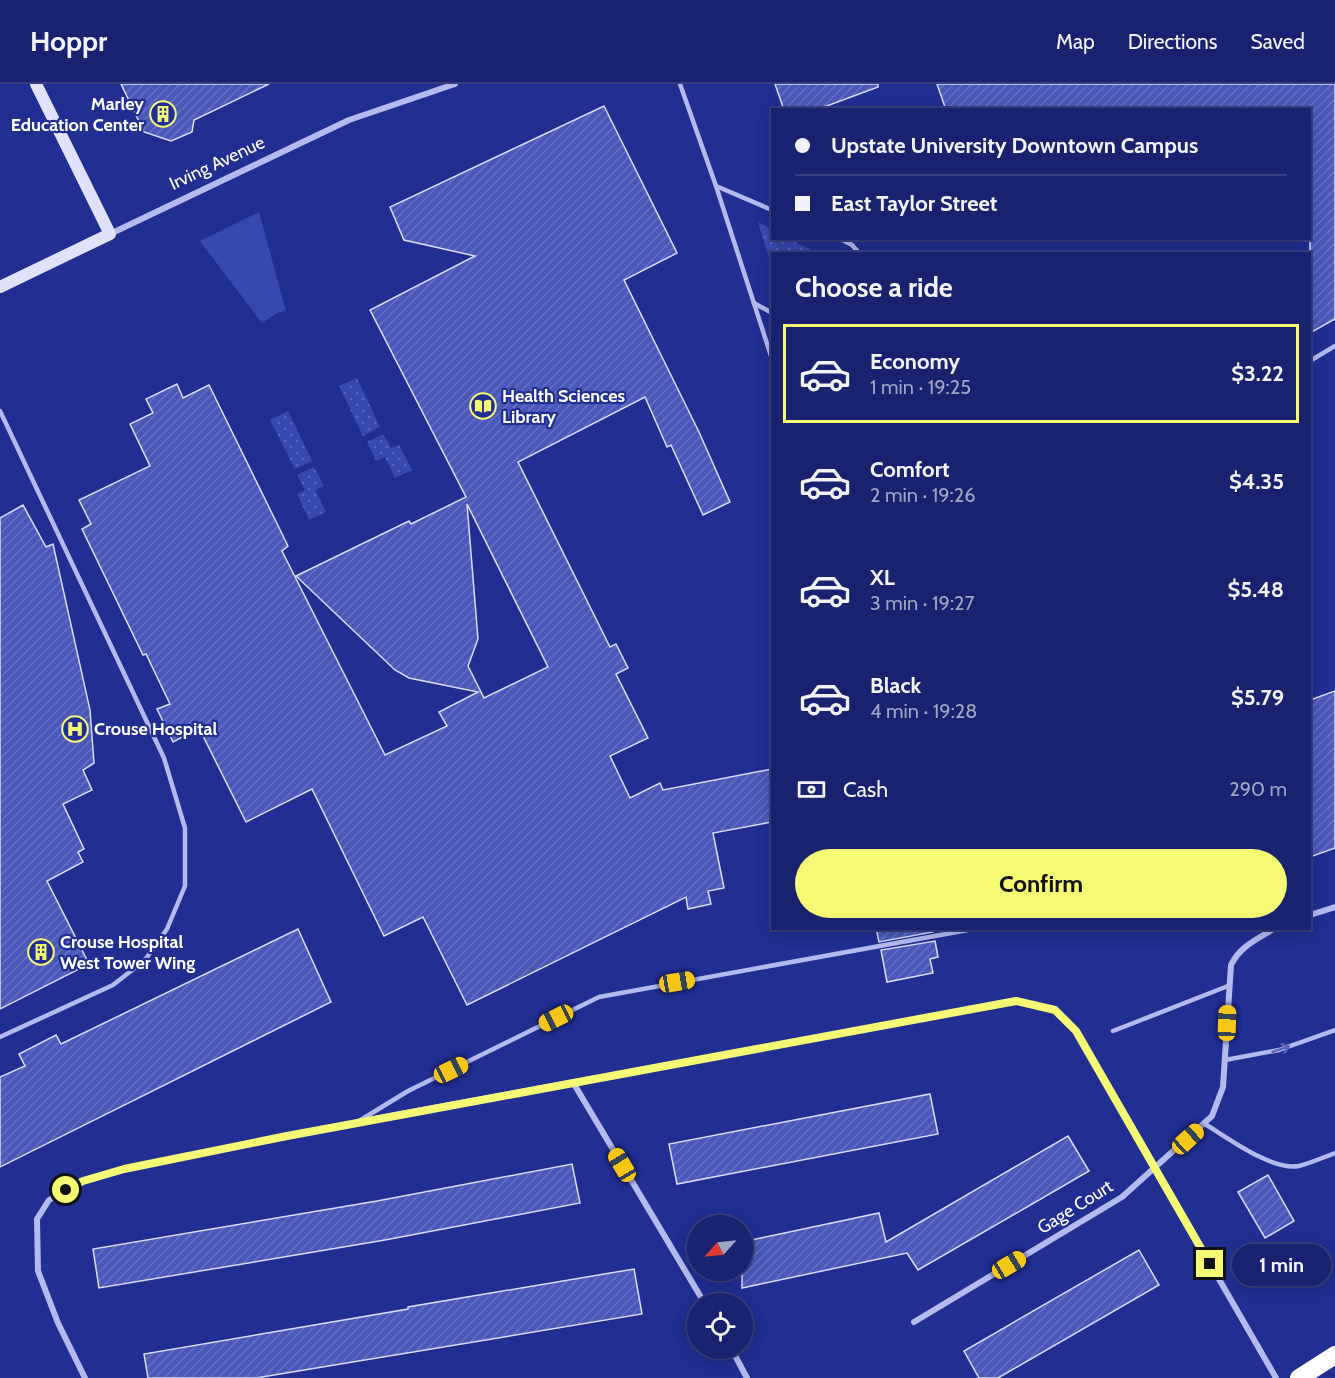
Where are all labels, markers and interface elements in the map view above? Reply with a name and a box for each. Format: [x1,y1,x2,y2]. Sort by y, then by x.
text: Hoppr [30,24,107,58]
text: Map [1056,29,1095,54]
text: Directions [1128,29,1217,54]
text: Saved [1250,29,1305,54]
place label: Marley Education Center [11,93,144,136]
building icon: Marley Education Center [148,99,178,129]
street label: Irving Avenue [166,131,268,195]
text: Upstate University Downtown Campus [831,132,1198,159]
text: East Taylor Street [831,190,997,217]
text: Choose a ride [795,271,953,304]
icon: car [798,347,852,401]
text: Economy [870,348,960,375]
text: $3.22 [1231,360,1284,387]
text: 1 min · 19:25 [870,375,971,399]
place label: Health Sciences Library [502,385,625,428]
library icon: Health Sciences Library [468,391,498,421]
icon: car [798,455,852,509]
text: Comfort [870,456,949,483]
text: $4.35 [1229,468,1284,495]
text: 2 min · 19:26 [870,483,976,507]
icon: car [798,563,852,617]
text: XL [870,564,895,591]
text: $5.48 [1228,576,1284,603]
text: 3 min · 19:27 [870,591,975,615]
icon: car [798,671,852,725]
text: Black [870,672,921,699]
text: $5.79 [1231,684,1284,711]
text: 4 min · 19:28 [870,699,977,723]
hospital icon: Crouse Hospital [60,714,90,744]
place label: Crouse Hospital [94,718,217,740]
icon: cash [795,773,828,806]
text: Cash [843,776,888,803]
text: 290 m [1229,777,1287,801]
button: Confirm [795,849,1287,918]
place label: Crouse Hospital West Tower Wing [60,931,195,974]
building icon: Crouse Hospital West Tower Wing [26,937,56,967]
car [658,970,696,994]
car [536,1002,576,1034]
car [1217,1005,1237,1041]
one-way arrow [1271,1042,1290,1053]
car [431,1054,471,1086]
car [1169,1120,1207,1158]
car [605,1145,639,1185]
street label: Gage Court [1033,1175,1117,1239]
route start [52,1176,79,1203]
north arrow [687,1215,753,1281]
map controls [687,1215,753,1359]
callout: 1 min [1231,1243,1330,1285]
car [989,1248,1029,1282]
route end [1196,1250,1223,1277]
text: 1 min [1259,1253,1304,1277]
button: locate [687,1293,753,1359]

